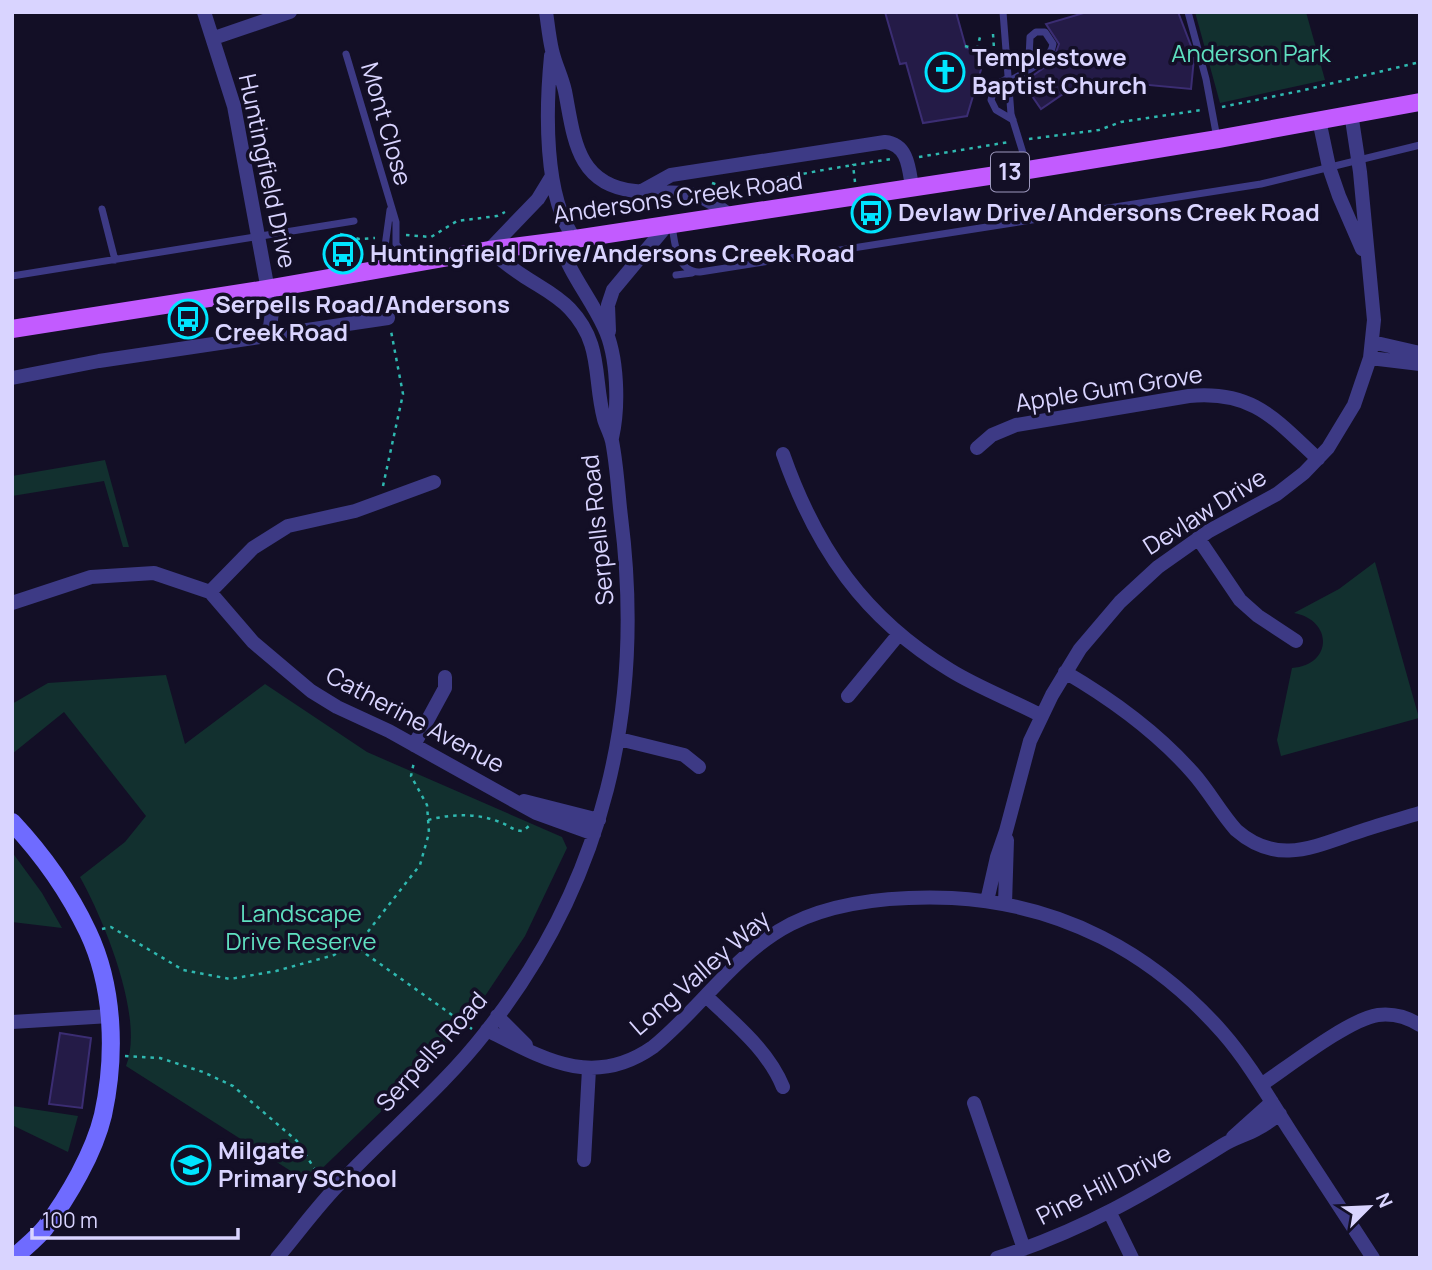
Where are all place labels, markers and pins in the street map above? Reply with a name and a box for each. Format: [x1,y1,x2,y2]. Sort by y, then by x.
place label: Templestowe Baptist Church [972,40,1147,101]
church icon: Templestowe Baptist Church [924,51,966,93]
bus stop icon: Devlaw Drive/Andersons Creek Road [850,192,892,234]
place label: Devlaw Drive/Andersons Creek Road [898,195,1320,228]
bus stop icon: Huntingfield Drive/Andersons Creek Road [322,233,364,275]
place label: Huntingfield Drive/Andersons Creek Road [370,236,855,269]
place label: Serpells Road/Andersons Creek Road [215,287,510,348]
bus stop icon: Serpells Road/Andersons Creek Road [167,298,209,340]
place label: Milgate Primary SChool [218,1133,397,1194]
school or university icon: Milgate Primary SChool [170,1144,212,1186]

